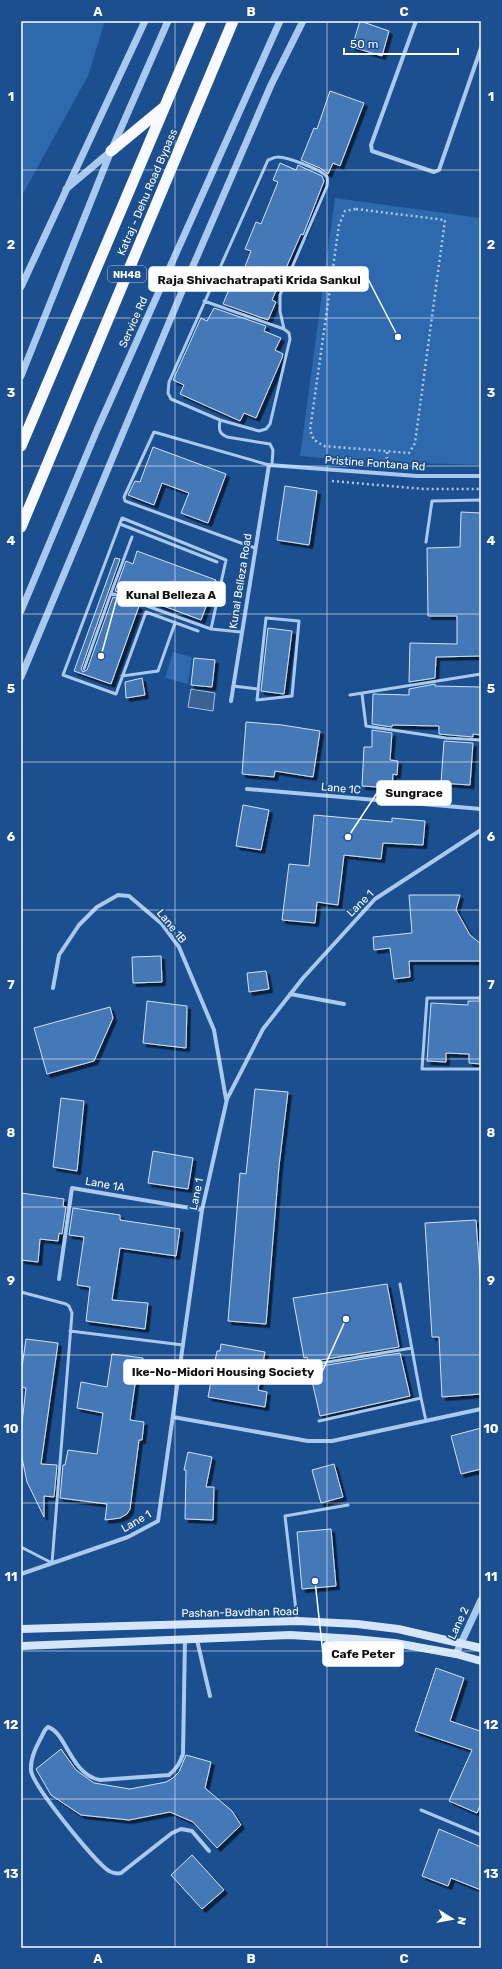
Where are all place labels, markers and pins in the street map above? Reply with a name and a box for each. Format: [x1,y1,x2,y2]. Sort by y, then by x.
callout: Raja Shivachatrapati Krida Sankul [149,267,368,291]
callout: Kunal Belleza A [118,582,225,606]
callout: Sungrace [377,781,451,805]
callout: Ike-No-Midori Housing Society [124,1360,322,1384]
callout: Cafe Peter [323,1642,403,1666]

